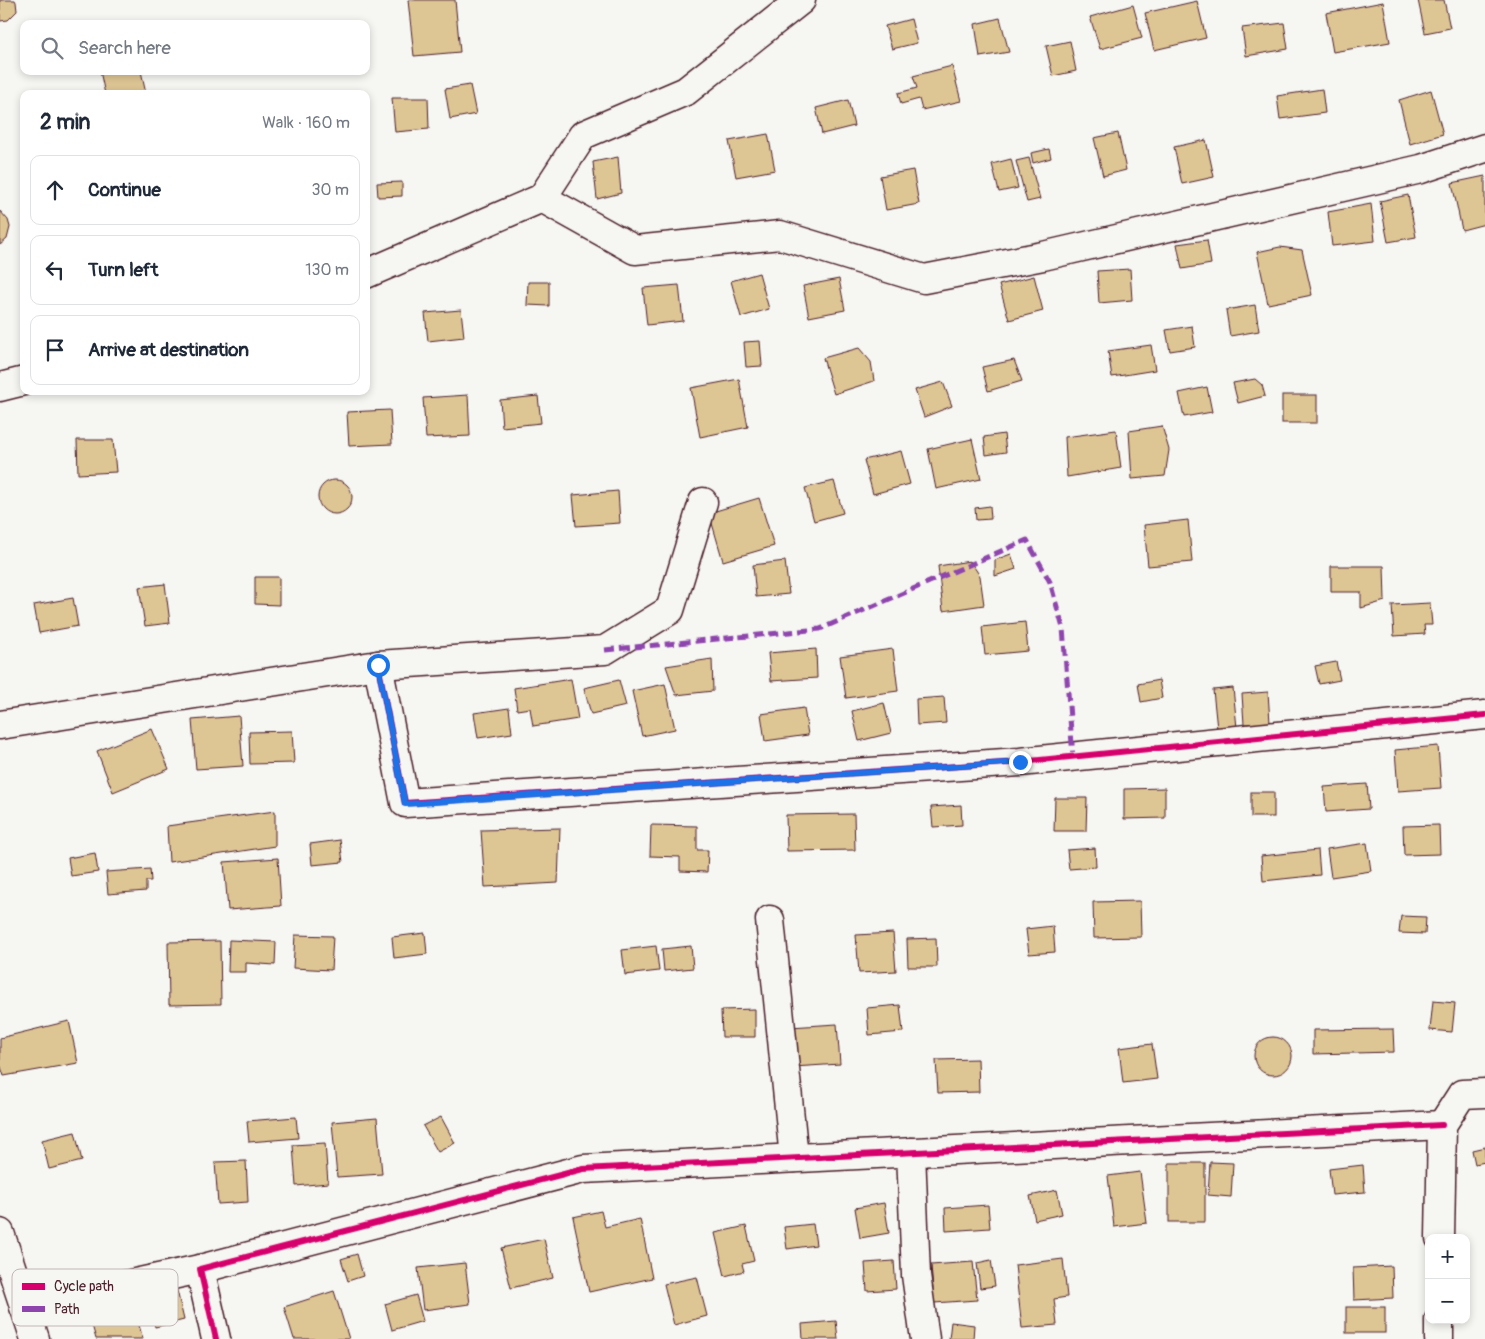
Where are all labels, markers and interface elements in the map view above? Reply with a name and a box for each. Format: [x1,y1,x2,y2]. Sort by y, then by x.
search box [20,20,370,75]
icon: search [38,34,66,62]
text: Search here [78,36,171,60]
text: 2 min [40,109,90,136]
text: Walk · 160 m [262,113,350,133]
icon: ahead [41,176,69,204]
text: Continue [88,178,161,202]
text: 30 m [311,180,349,200]
icon: left [41,256,69,284]
text: Turn left [88,258,158,282]
text: 130 m [305,260,349,280]
icon: arrive [41,336,69,364]
text: Arrive at destination [88,338,249,362]
route start [367,654,390,677]
route end [1009,751,1032,774]
map controls [1425,1234,1470,1324]
button: + [1425,1234,1470,1279]
legend [12,1269,178,1326]
text: Cycle path [54,1278,114,1295]
button: − [1425,1279,1470,1324]
text: Path [54,1301,79,1318]

